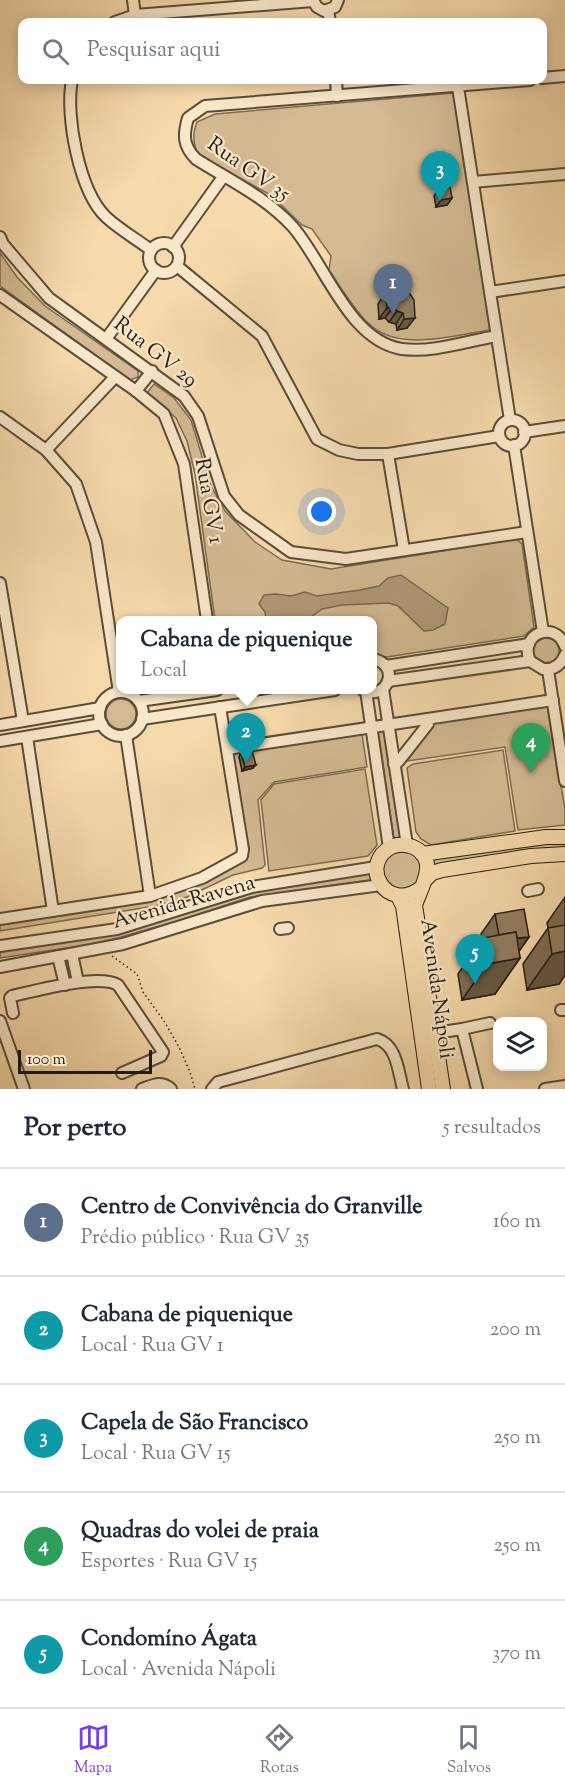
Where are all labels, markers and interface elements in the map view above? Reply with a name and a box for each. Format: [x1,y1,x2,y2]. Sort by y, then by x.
search box [18,18,547,84]
icon: search [39,35,72,68]
text: Pesquisar aqui [87,35,221,67]
street label: Rua GV 35 [200,130,296,210]
pin: 3 [420,152,460,201]
pin: 1 [374,264,412,314]
street label: Rua GV 29 [107,311,203,395]
street label: Rua GV 1 [186,456,230,546]
your location [307,497,336,526]
popup [116,616,377,694]
text: Cabana de piquenique [141,625,353,657]
text: Local [141,657,187,686]
pin: 2 [226,714,266,763]
pin: 4 [512,724,550,773]
street label: Avenida Ravena [109,868,259,938]
street label: Avenida Nápoli [411,917,461,1061]
pin: 5 [456,934,494,984]
map controls [493,1017,547,1071]
button: layers [493,1017,547,1071]
scale bar [18,1047,152,1074]
text: 100 m [27,1049,66,1072]
text: Por perto [24,1110,126,1147]
text: 5 resultados [443,1114,541,1143]
text: Centro de Convivência do Granville [81,1192,423,1224]
text: 1 [40,1208,47,1237]
text: 160 m [493,1208,541,1237]
text: Prédio público · Rua GV 35 [81,1224,309,1253]
text: Cabana de piquenique [81,1300,293,1332]
text: 2 [39,1316,48,1345]
text: 200 m [490,1316,541,1345]
text: Local · Rua GV 1 [81,1332,224,1361]
text: Capela de São Francisco [81,1408,308,1440]
text: 3 [39,1424,48,1453]
text: 250 m [493,1424,541,1453]
text: Local · Rua GV 15 [81,1440,231,1469]
text: Quadras do volei de praia [81,1516,319,1548]
text: 4 [38,1532,49,1561]
text: 250 m [493,1532,541,1561]
text: Esportes · Rua GV 15 [81,1548,257,1577]
text: Condomíno Ágata [81,1624,257,1656]
text: 5 [40,1640,47,1669]
text: 370 m [492,1640,541,1669]
text: Local · Avenida Nápoli [81,1656,276,1685]
tab: Mapa [74,1721,112,1780]
tab: Rotas [260,1721,299,1780]
tab: Salvos [447,1721,491,1780]

